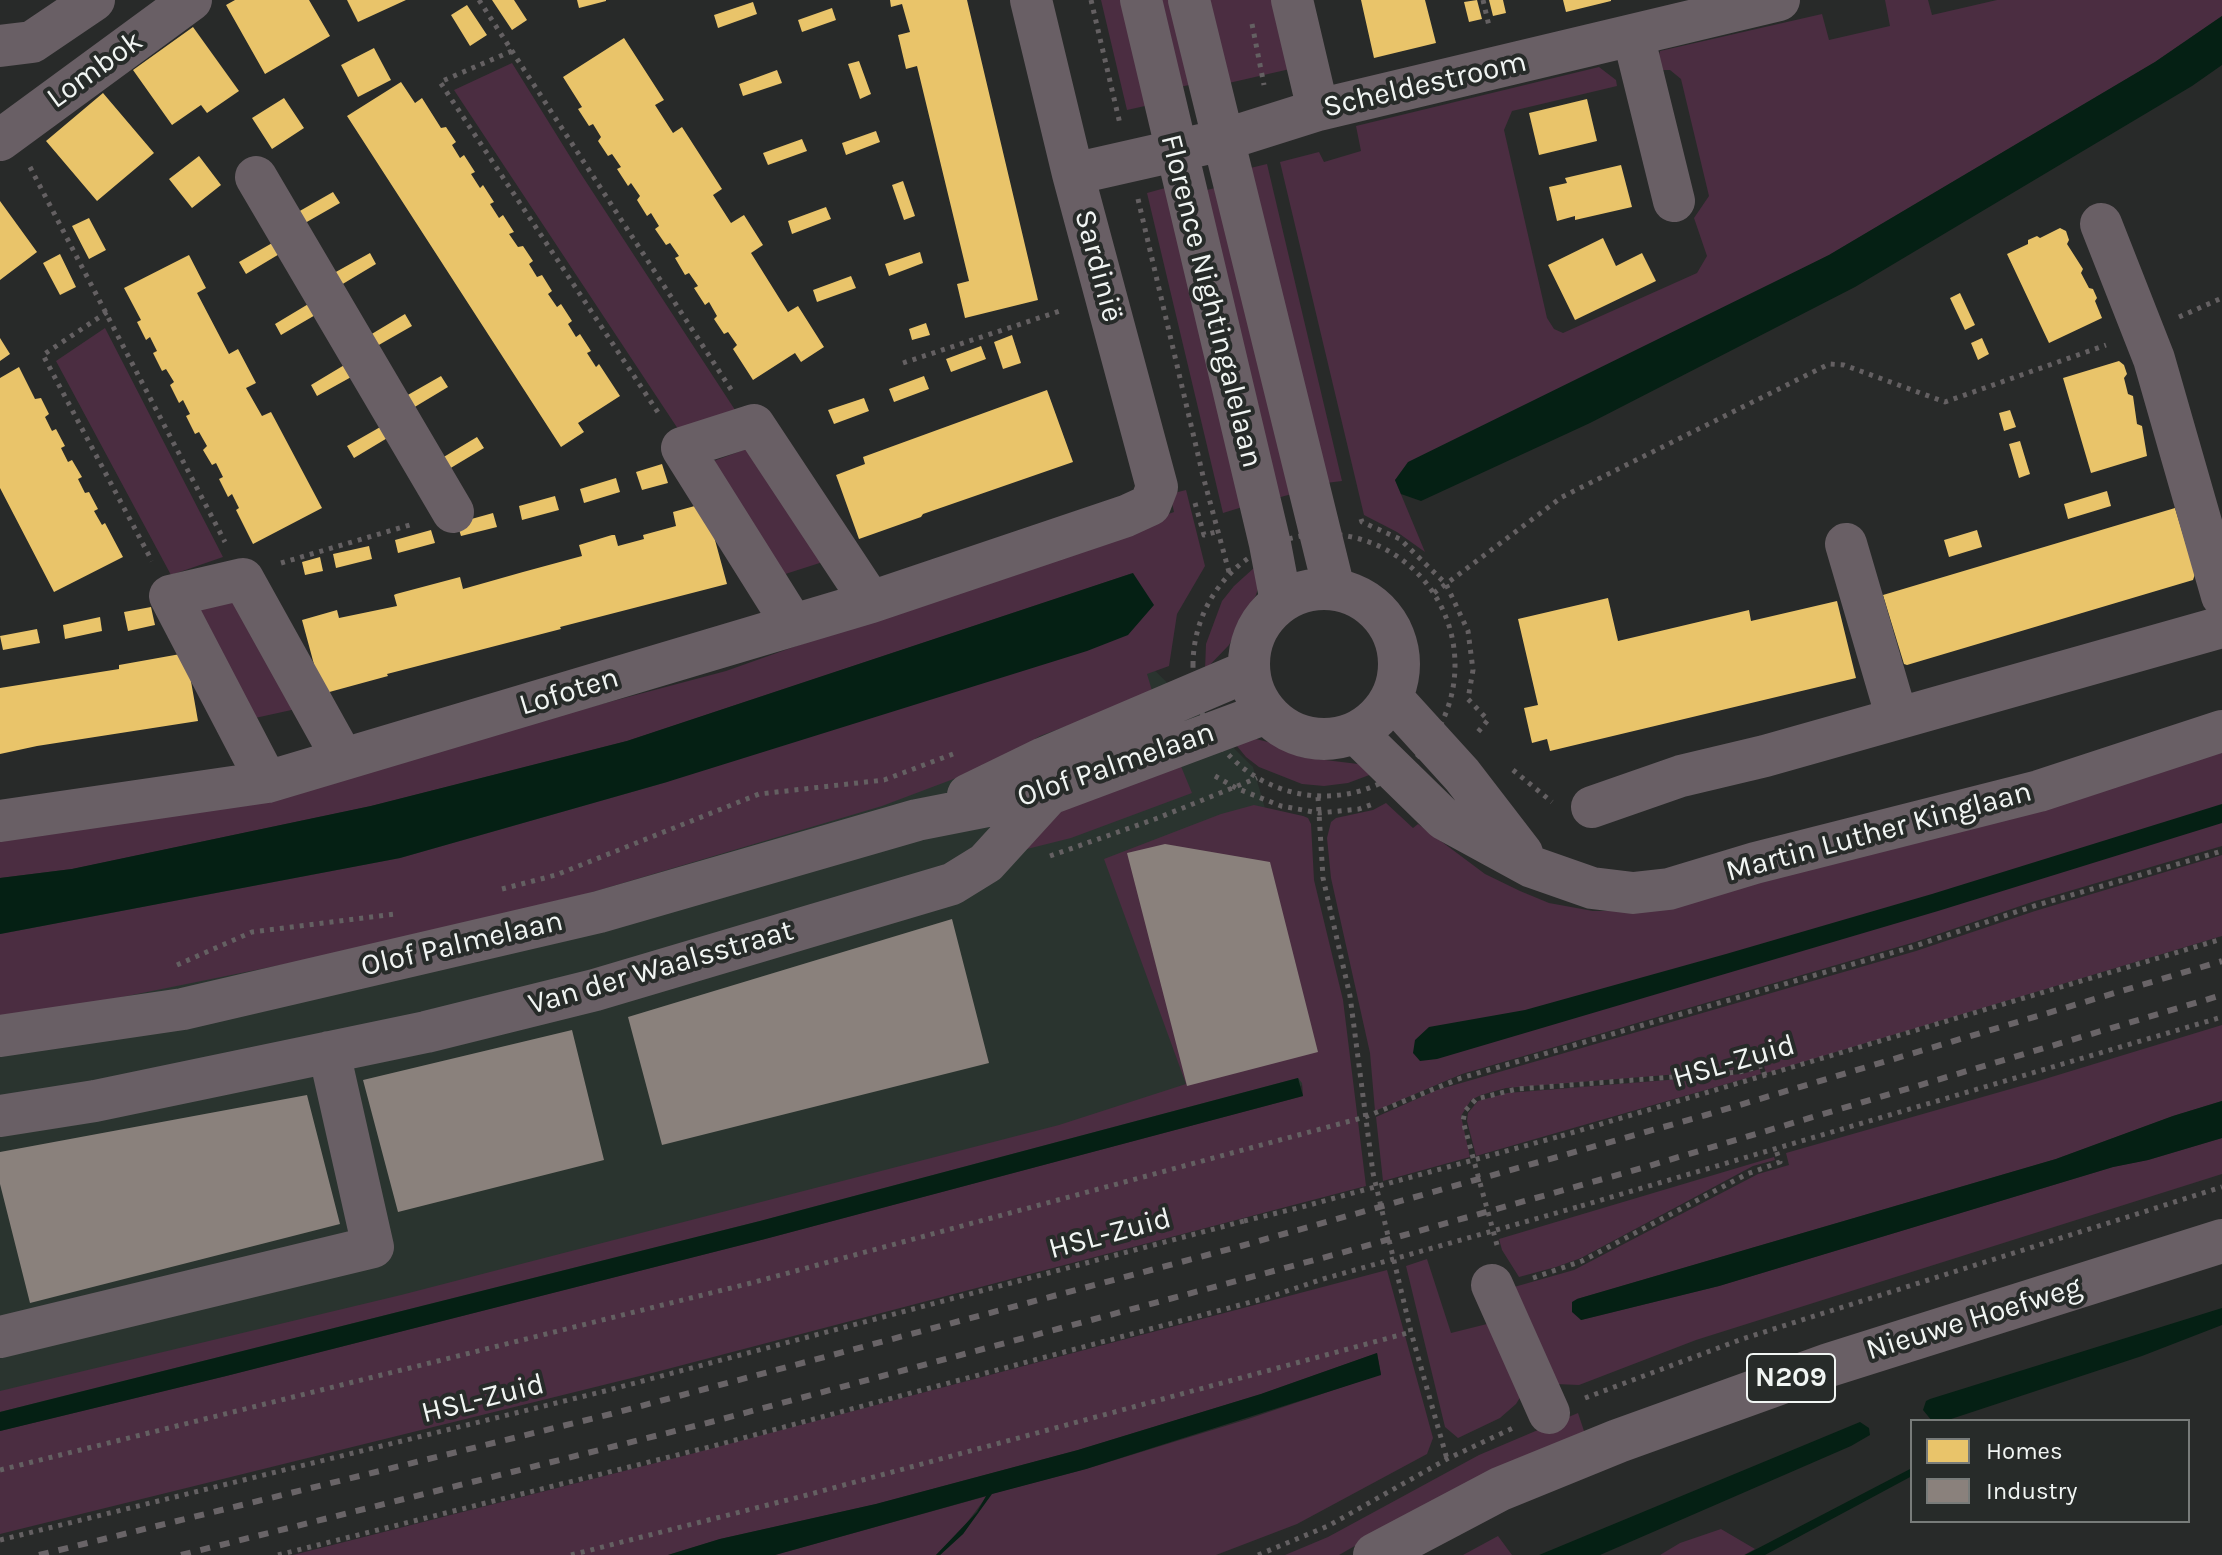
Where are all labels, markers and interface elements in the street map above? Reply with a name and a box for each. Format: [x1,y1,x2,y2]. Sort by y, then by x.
street label: Lombok [40,23,150,117]
street label: Scheldestroom [1320,44,1530,126]
street label: Florence Nightingalelaan [1152,130,1270,472]
street label: Sardinië [1066,206,1130,326]
street label: Lofoten [515,660,623,724]
street label: Olof Palmelaan [1013,714,1219,816]
street label: Martin Luther Kinglaan [1722,774,2036,890]
street label: Olof Palmelaan [358,903,566,985]
street label: Van der Waalsstraat [524,913,798,1023]
street label: HSL-Zuid [1669,1027,1799,1097]
street label: HSL-Zuid [1045,1200,1175,1268]
street label: Nieuwe Hoefweg [1862,1269,2086,1369]
road number: N209 [1747,1354,1835,1402]
street label: HSL-Zuid [418,1366,548,1432]
legend [1910,1419,2190,1523]
text: Homes [1986,1437,2063,1465]
text: Industry [1986,1477,2077,1505]

